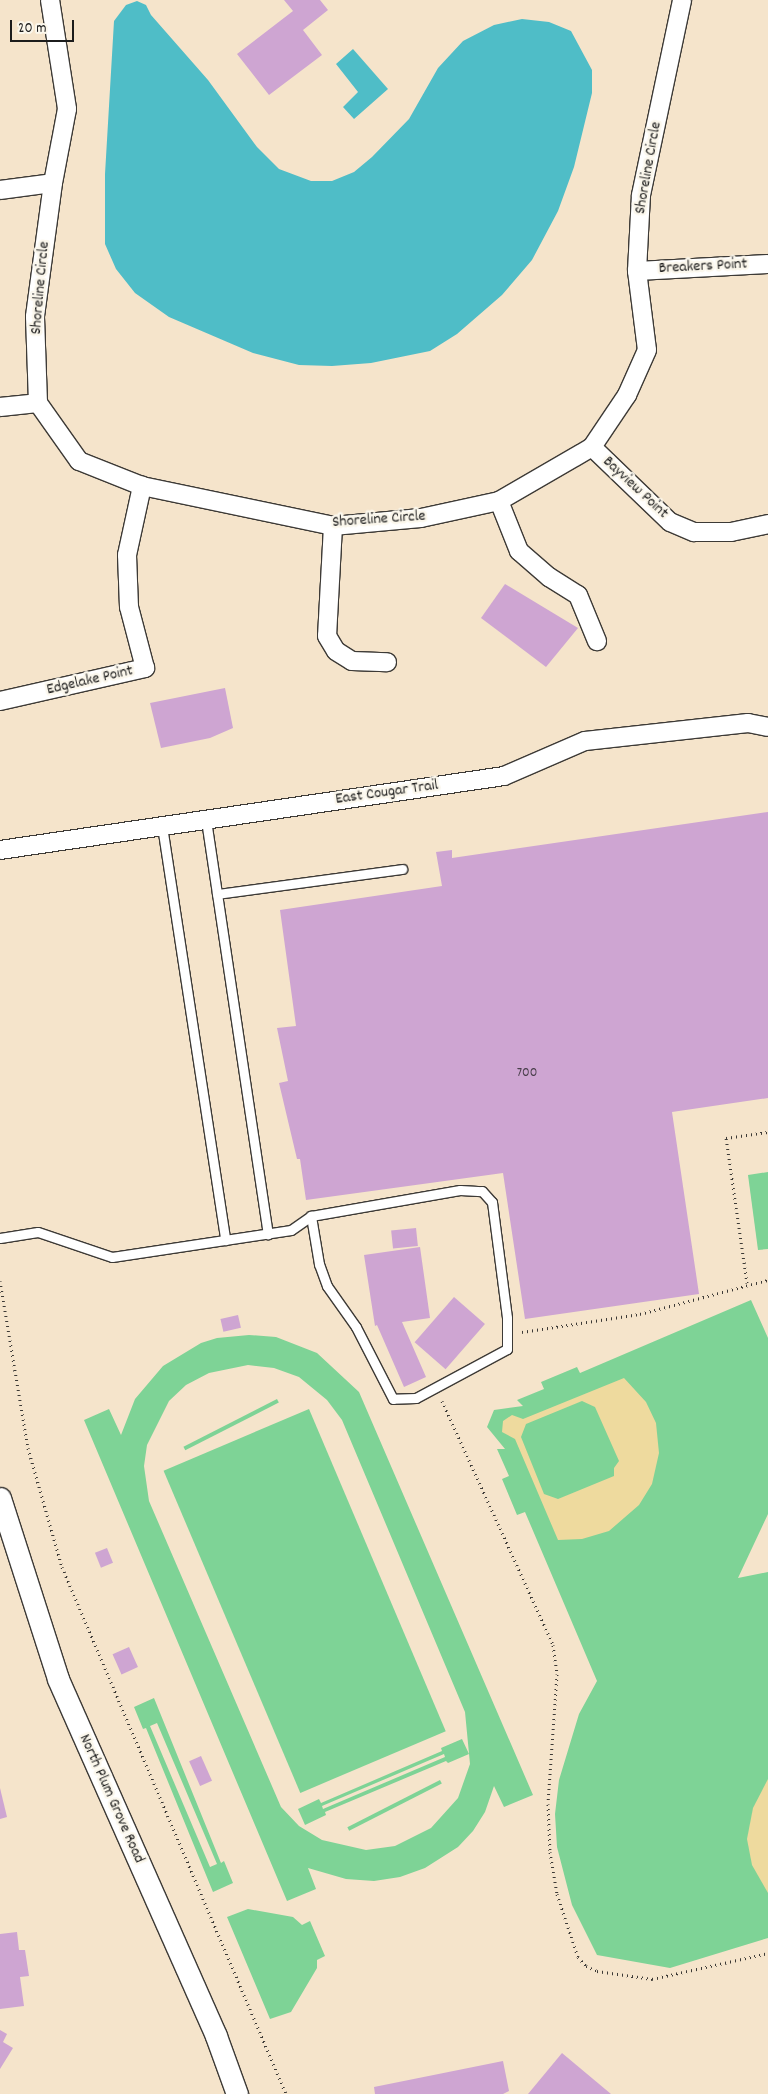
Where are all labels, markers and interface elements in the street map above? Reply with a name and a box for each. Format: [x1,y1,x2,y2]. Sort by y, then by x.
scale bar [12,10,76,42]
text: 20 m [18,18,46,40]
street label: Shoreline Circle [631,120,667,216]
street label: Shoreline Circle [27,241,55,335]
street label: Breakers Point [658,255,748,279]
street label: Bayview Point [598,453,672,523]
street label: Shoreline Circle [332,507,426,533]
street label: Edgelake Point [45,662,135,700]
street label: East Cougar Trail [334,776,440,810]
house number: 700 [517,1065,537,1081]
street label: North Plum Grove Road [74,1732,148,1866]

